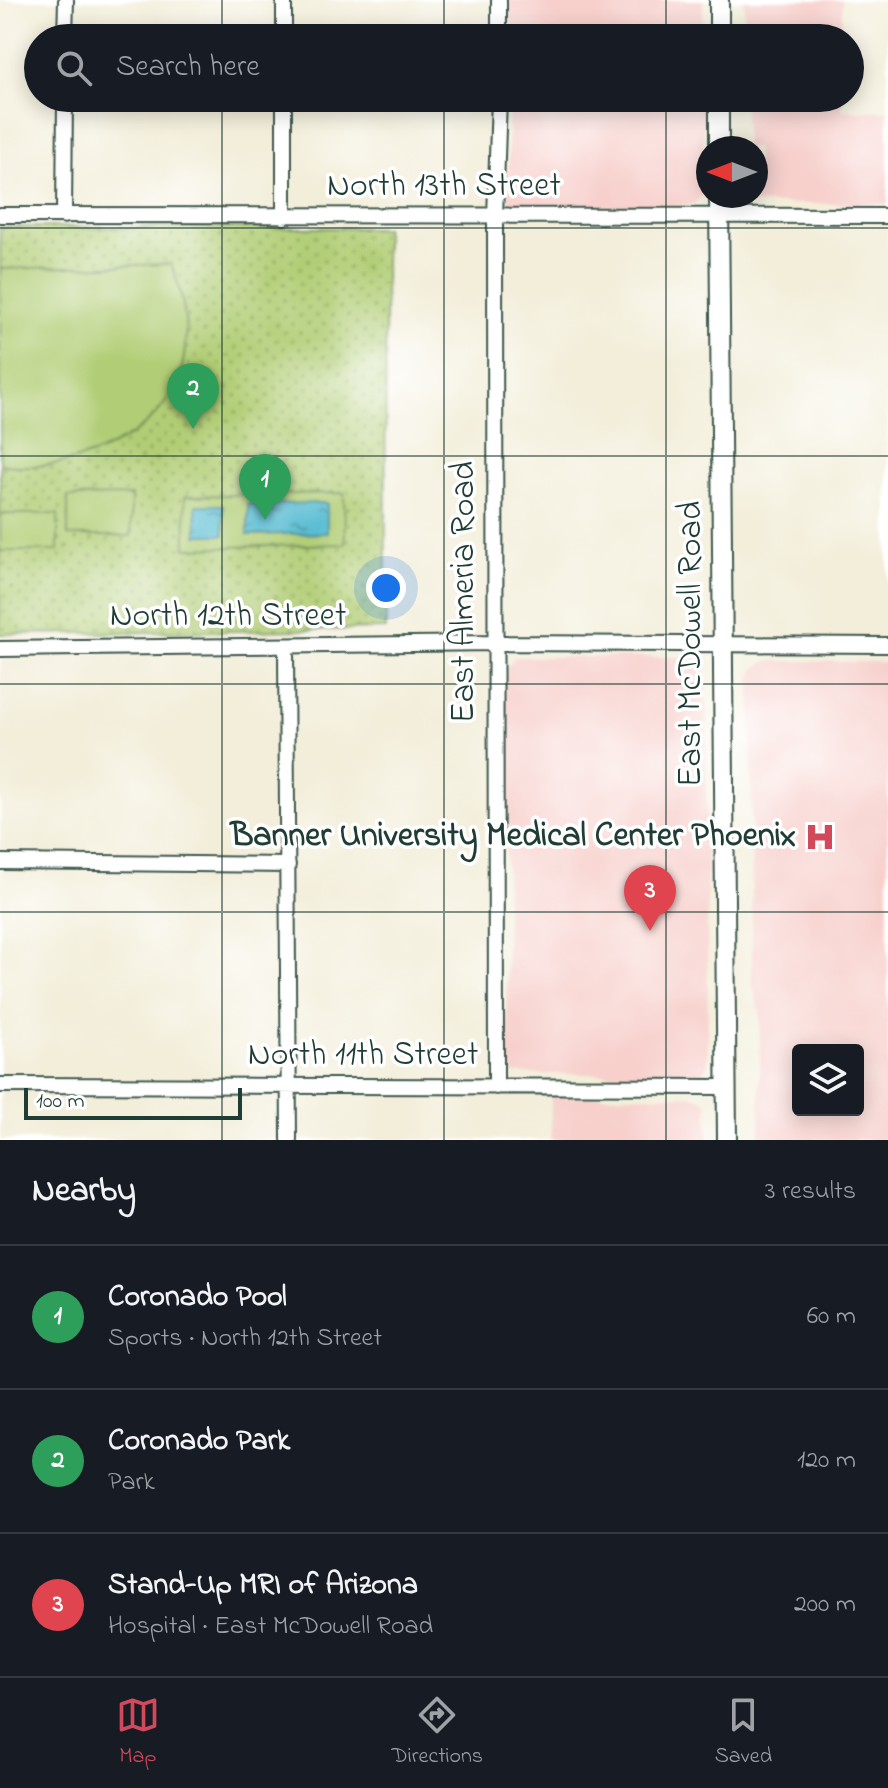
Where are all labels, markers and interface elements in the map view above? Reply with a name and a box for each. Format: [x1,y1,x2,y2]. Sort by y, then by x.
search box [24,24,864,112]
icon: search [52,46,96,90]
text: Search here [116,46,260,90]
north arrow [696,136,768,208]
street label: North 13th Street [327,162,561,212]
pin: 2 [167,363,219,429]
pin: 1 [239,454,291,520]
street label: East Almeria Road [440,461,490,723]
street label: East McDowell Road [667,501,717,787]
your location [366,568,406,608]
street label: North 12th Street [110,592,346,642]
place label: Banner University Medical Center Phoenix [228,812,796,863]
hospital icon: Banner University Medical Center Phoenix [803,820,837,854]
pin: 3 [624,865,676,931]
street label: North 11th Street [248,1031,478,1081]
map controls [792,1044,864,1116]
button: layers [792,1044,864,1116]
scale bar [24,1084,242,1120]
text: 100 m [36,1086,85,1118]
text: Nearby [32,1167,136,1217]
text: 3 results [765,1173,856,1211]
text: Coronado Pool [108,1276,287,1320]
text: 1 [54,1298,62,1336]
text: 60 m [807,1298,856,1336]
text: Sports · North 12th Street [108,1320,382,1358]
text: Coronado Park [108,1420,290,1464]
text: 2 [52,1442,64,1480]
text: 120 m [797,1442,856,1480]
text: Park [108,1464,155,1502]
text: Stand-Up MRI of Arizona [108,1564,418,1608]
text: 3 [53,1586,63,1624]
text: 200 m [794,1586,856,1624]
text: Hospital · East McDowell Road [108,1608,433,1646]
tab: Map [116,1693,160,1773]
tab: Directions [392,1693,483,1773]
tab: Saved [715,1693,772,1773]

